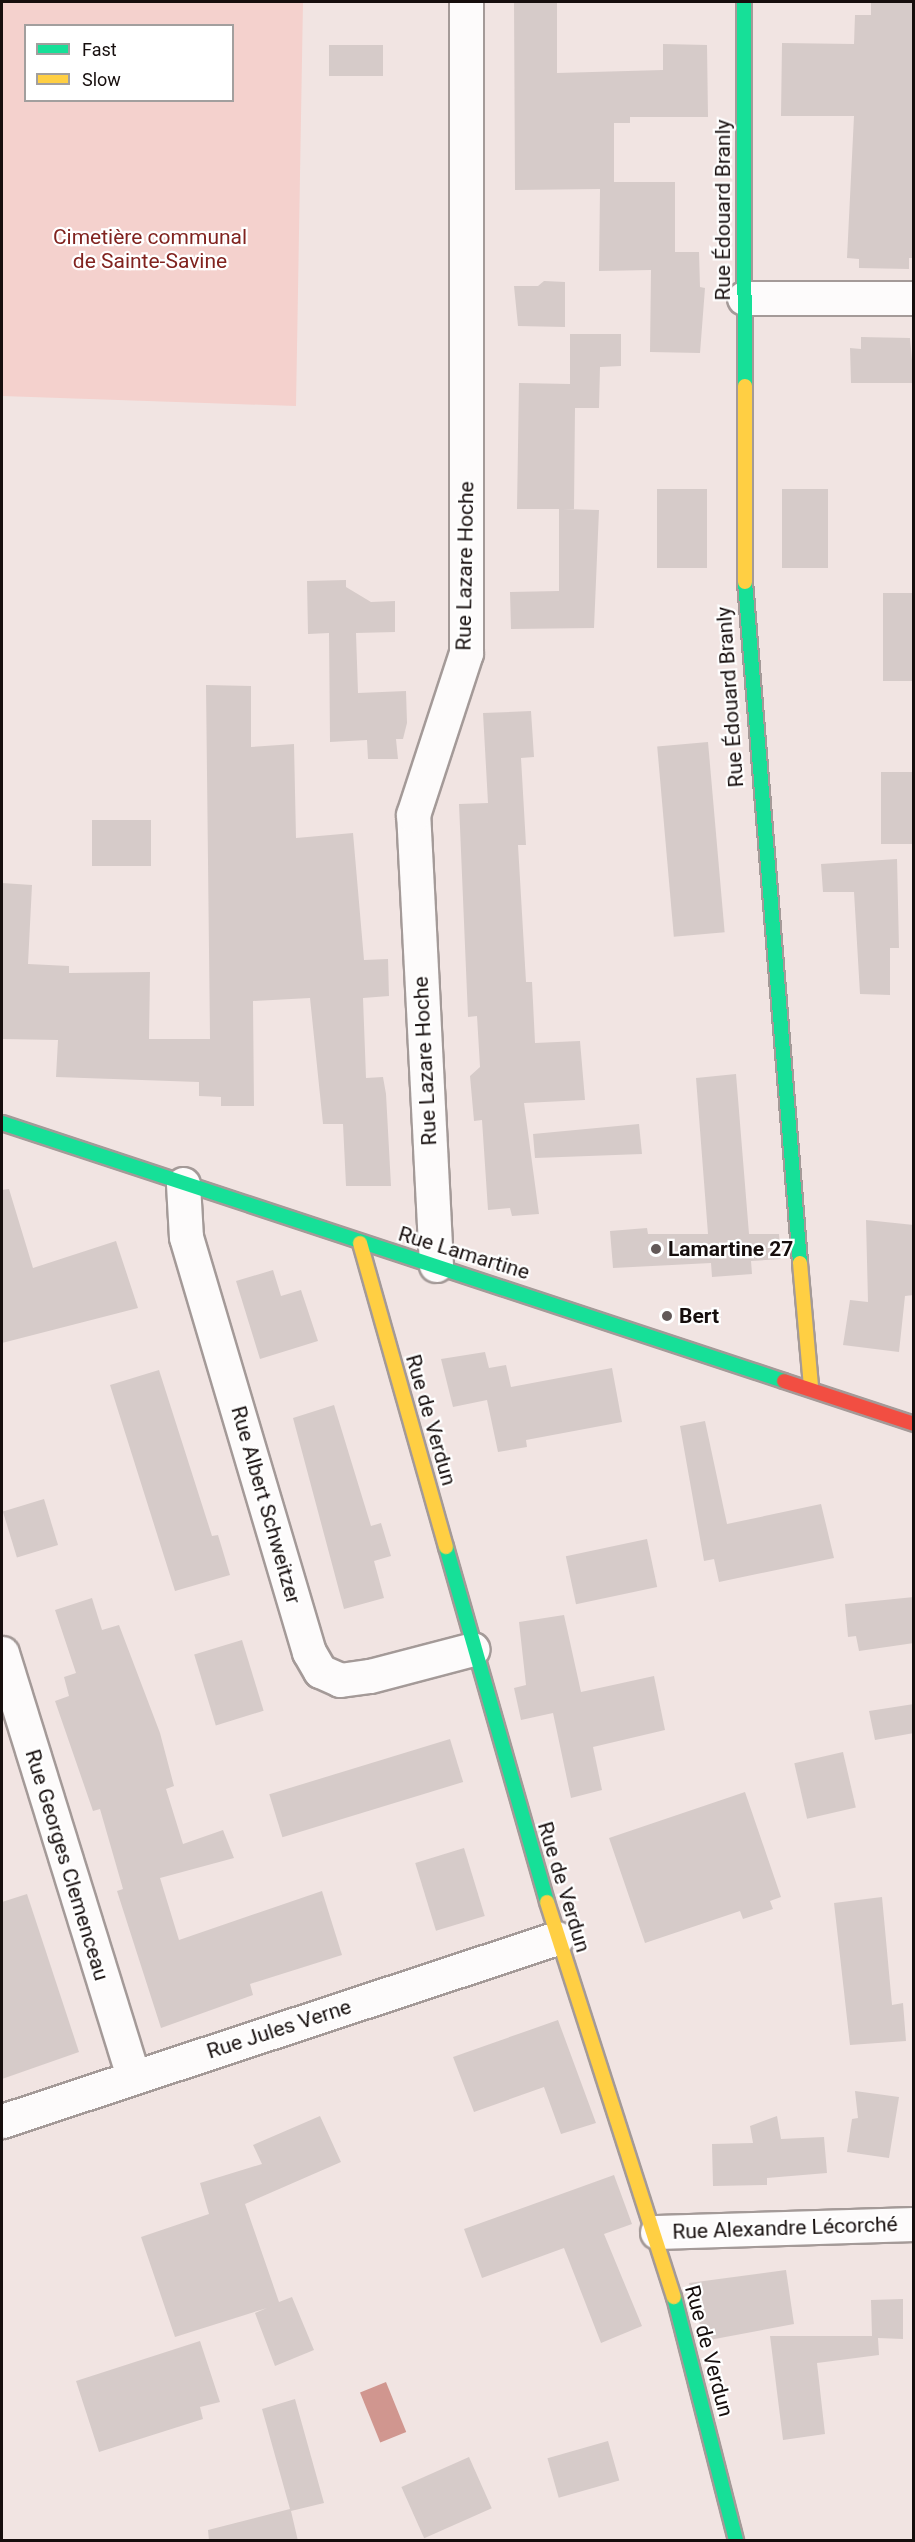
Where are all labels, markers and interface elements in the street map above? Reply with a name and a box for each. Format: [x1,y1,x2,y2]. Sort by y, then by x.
legend [24,24,234,102]
text: Fast [82,39,117,60]
text: Slow [82,69,121,90]
street label: Rue Édouard Branly [710,119,736,301]
park label: Cimetière communal de Sainte-Savine [53,224,247,274]
street label: Rue Lazare Hoche [451,481,479,651]
street label: Rue Édouard Branly [711,606,749,788]
street label: Rue Lazare Hoche [408,976,442,1146]
street label: Rue Lamartine [395,1221,533,1285]
place label: Lamartine 27 [668,1236,793,1262]
marker: Lamartine 27 [649,1242,663,1256]
place label: Bert [679,1303,719,1329]
marker: Bert [660,1309,674,1323]
street label: Rue de Verdun [400,1352,462,1488]
street label: Rue Albert Schweitzer [226,1403,306,1607]
street label: Rue Georges Clemenceau [20,1746,114,1984]
street label: Rue de Verdun [532,1819,596,1955]
street label: Rue Jules Verne [204,1994,354,2064]
street label: Rue Alexandre Lécorché [672,2211,898,2245]
street label: Rue de Verdun [679,2283,739,2419]

